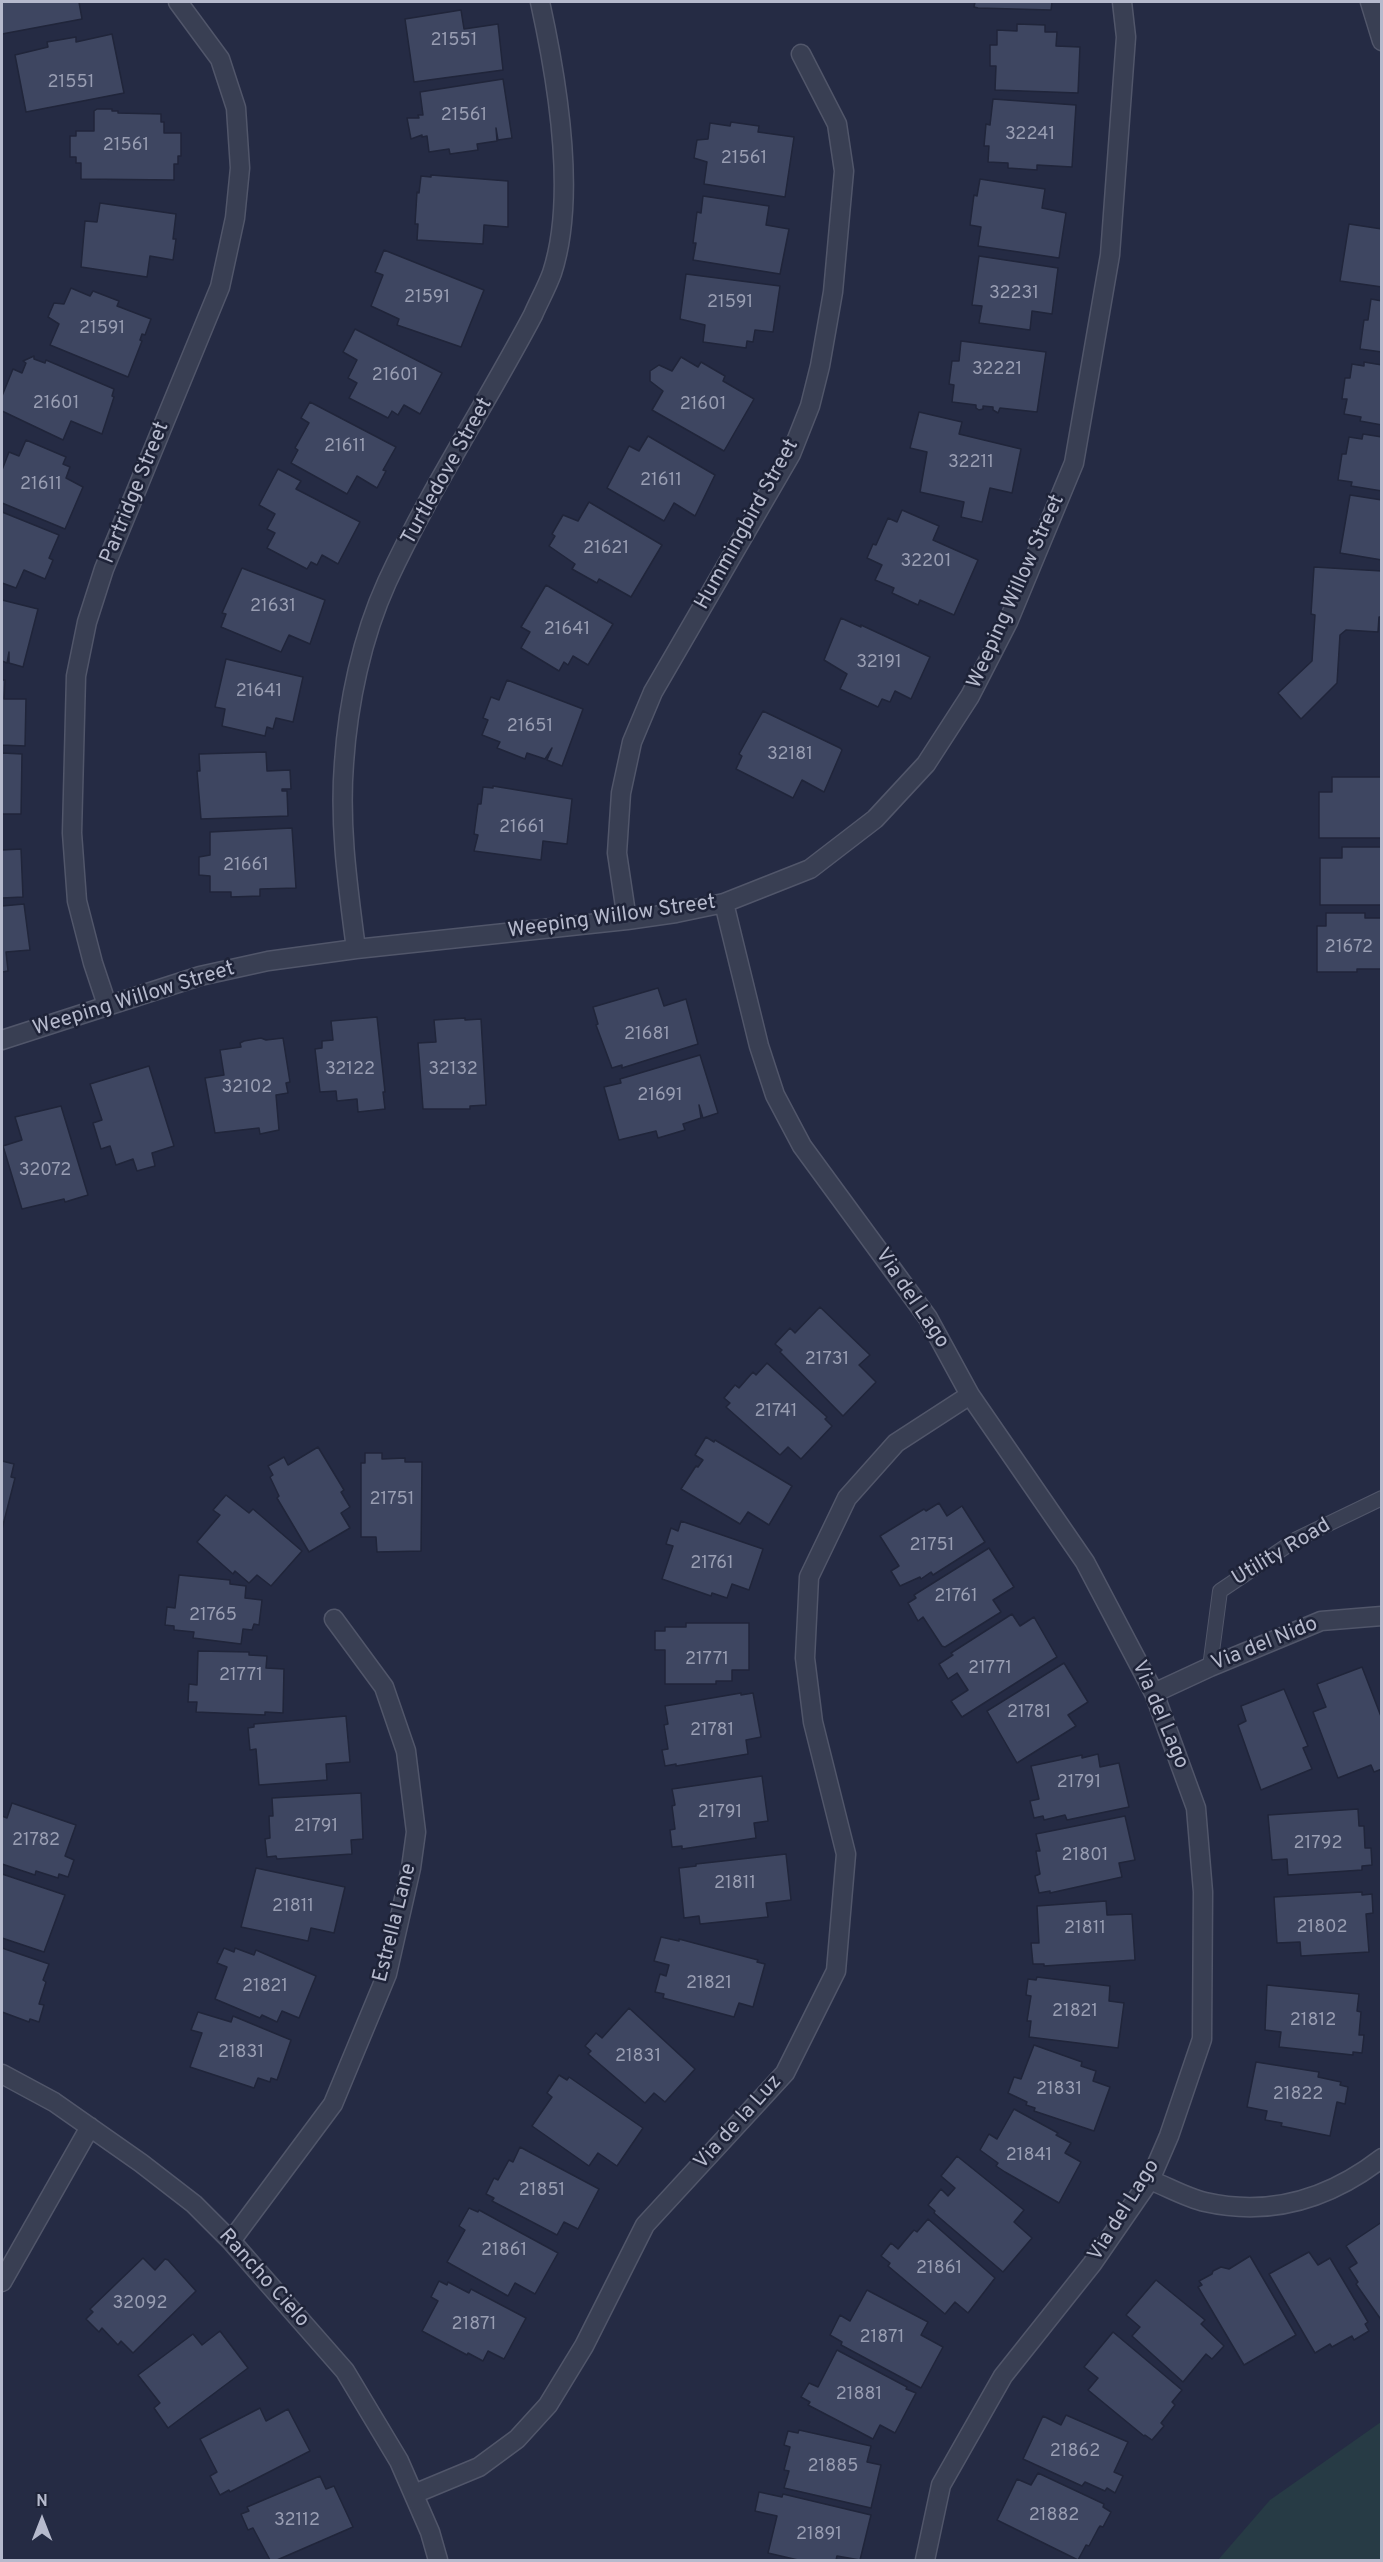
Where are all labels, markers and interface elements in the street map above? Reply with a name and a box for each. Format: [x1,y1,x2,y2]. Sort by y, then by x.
house number: 21551 [431,30,477,52]
house number: 21551 [48,72,94,94]
house number: 21561 [441,105,487,127]
house number: 32241 [1005,124,1055,146]
house number: 21561 [103,135,149,157]
house number: 21561 [721,148,767,170]
house number: 32231 [989,283,1039,305]
house number: 21591 [404,287,450,309]
house number: 21591 [707,292,753,314]
house number: 21591 [79,318,125,340]
house number: 32221 [972,359,1022,381]
house number: 21601 [372,365,418,387]
house number: 21601 [33,393,79,415]
street label: Turtledove Street [397,394,499,550]
house number: 21601 [680,394,726,416]
street label: Partridge Street [96,418,176,568]
street label: Hummingbird Street [691,435,805,615]
house number: 21611 [324,436,366,458]
house number: 32211 [948,452,994,474]
house number: 21611 [640,470,682,492]
house number: 21611 [20,474,62,496]
street label: Weeping Willow Street [963,491,1071,693]
house number: 21621 [583,538,629,560]
house number: 32201 [901,551,951,573]
house number: 21631 [250,596,296,618]
house number: 21641 [544,619,590,641]
house number: 32191 [856,652,902,674]
house number: 21641 [236,681,282,703]
house number: 21651 [507,716,553,738]
house number: 32181 [767,744,813,766]
house number: 21661 [499,817,545,839]
house number: 21661 [223,855,269,877]
street label: Weeping Willow Street [506,891,718,945]
house number: 21672 [1325,937,1373,959]
street label: Weeping Willow Street [30,957,238,1043]
house number: 21681 [624,1024,670,1046]
house number: 32122 [325,1059,375,1081]
house number: 32132 [428,1059,478,1081]
house number: 32102 [222,1077,272,1099]
house number: 21691 [637,1085,683,1107]
house number: 32072 [19,1160,71,1182]
street label: Via del Lago [868,1244,954,1354]
house number: 21731 [805,1349,849,1371]
house number: 21741 [754,1401,798,1423]
house number: 21751 [370,1489,414,1511]
street label: Utility Road [1228,1514,1336,1592]
house number: 21751 [910,1535,954,1557]
house number: 21761 [690,1553,734,1575]
house number: 21761 [934,1586,978,1608]
house number: 21765 [189,1605,237,1627]
street label: Via del Nido [1208,1612,1322,1678]
house number: 21771 [685,1649,729,1671]
street label: Via del Lago [1125,1657,1193,1773]
house number: 21771 [968,1658,1012,1680]
house number: 21771 [219,1665,263,1687]
house number: 21781 [1007,1702,1051,1724]
house number: 21781 [690,1720,734,1742]
house number: 21791 [1057,1772,1101,1794]
house number: 21791 [698,1802,742,1824]
house number: 21791 [294,1816,338,1838]
house number: 21782 [12,1830,60,1852]
house number: 21792 [1294,1833,1342,1855]
house number: 21801 [1062,1845,1108,1867]
street label: Estrella Lane [369,1861,423,1985]
house number: 21811 [714,1873,756,1895]
house number: 21811 [272,1896,314,1918]
house number: 21802 [1296,1917,1348,1939]
house number: 21811 [1064,1918,1106,1940]
house number: 21821 [686,1973,732,1995]
house number: 21821 [242,1976,288,1998]
house number: 21821 [1052,2001,1098,2023]
house number: 21812 [1290,2010,1336,2032]
house number: 21831 [218,2042,264,2064]
house number: 21831 [615,2046,661,2068]
street label: Via de la Luz [690,2070,788,2176]
house number: 21831 [1036,2079,1082,2101]
house number: 21822 [1273,2084,1323,2106]
house number: 21841 [1006,2145,1052,2167]
street label: Via del Lago [1084,2156,1166,2266]
house number: 21851 [519,2180,565,2202]
street label: Rancho Cielo [212,2225,314,2333]
house number: 21861 [481,2240,527,2262]
house number: 21861 [916,2258,962,2280]
house number: 32092 [113,2293,167,2315]
house number: 21871 [452,2314,496,2336]
house number: 21871 [860,2327,904,2349]
house number: 21881 [836,2384,882,2406]
house number: 21862 [1050,2441,1100,2463]
house number: 21885 [808,2456,858,2478]
north arrow [12,2490,72,2550]
text: N [36,2492,48,2512]
house number: 21882 [1029,2505,1079,2527]
house number: 32112 [274,2510,320,2532]
house number: 21891 [796,2524,842,2546]

